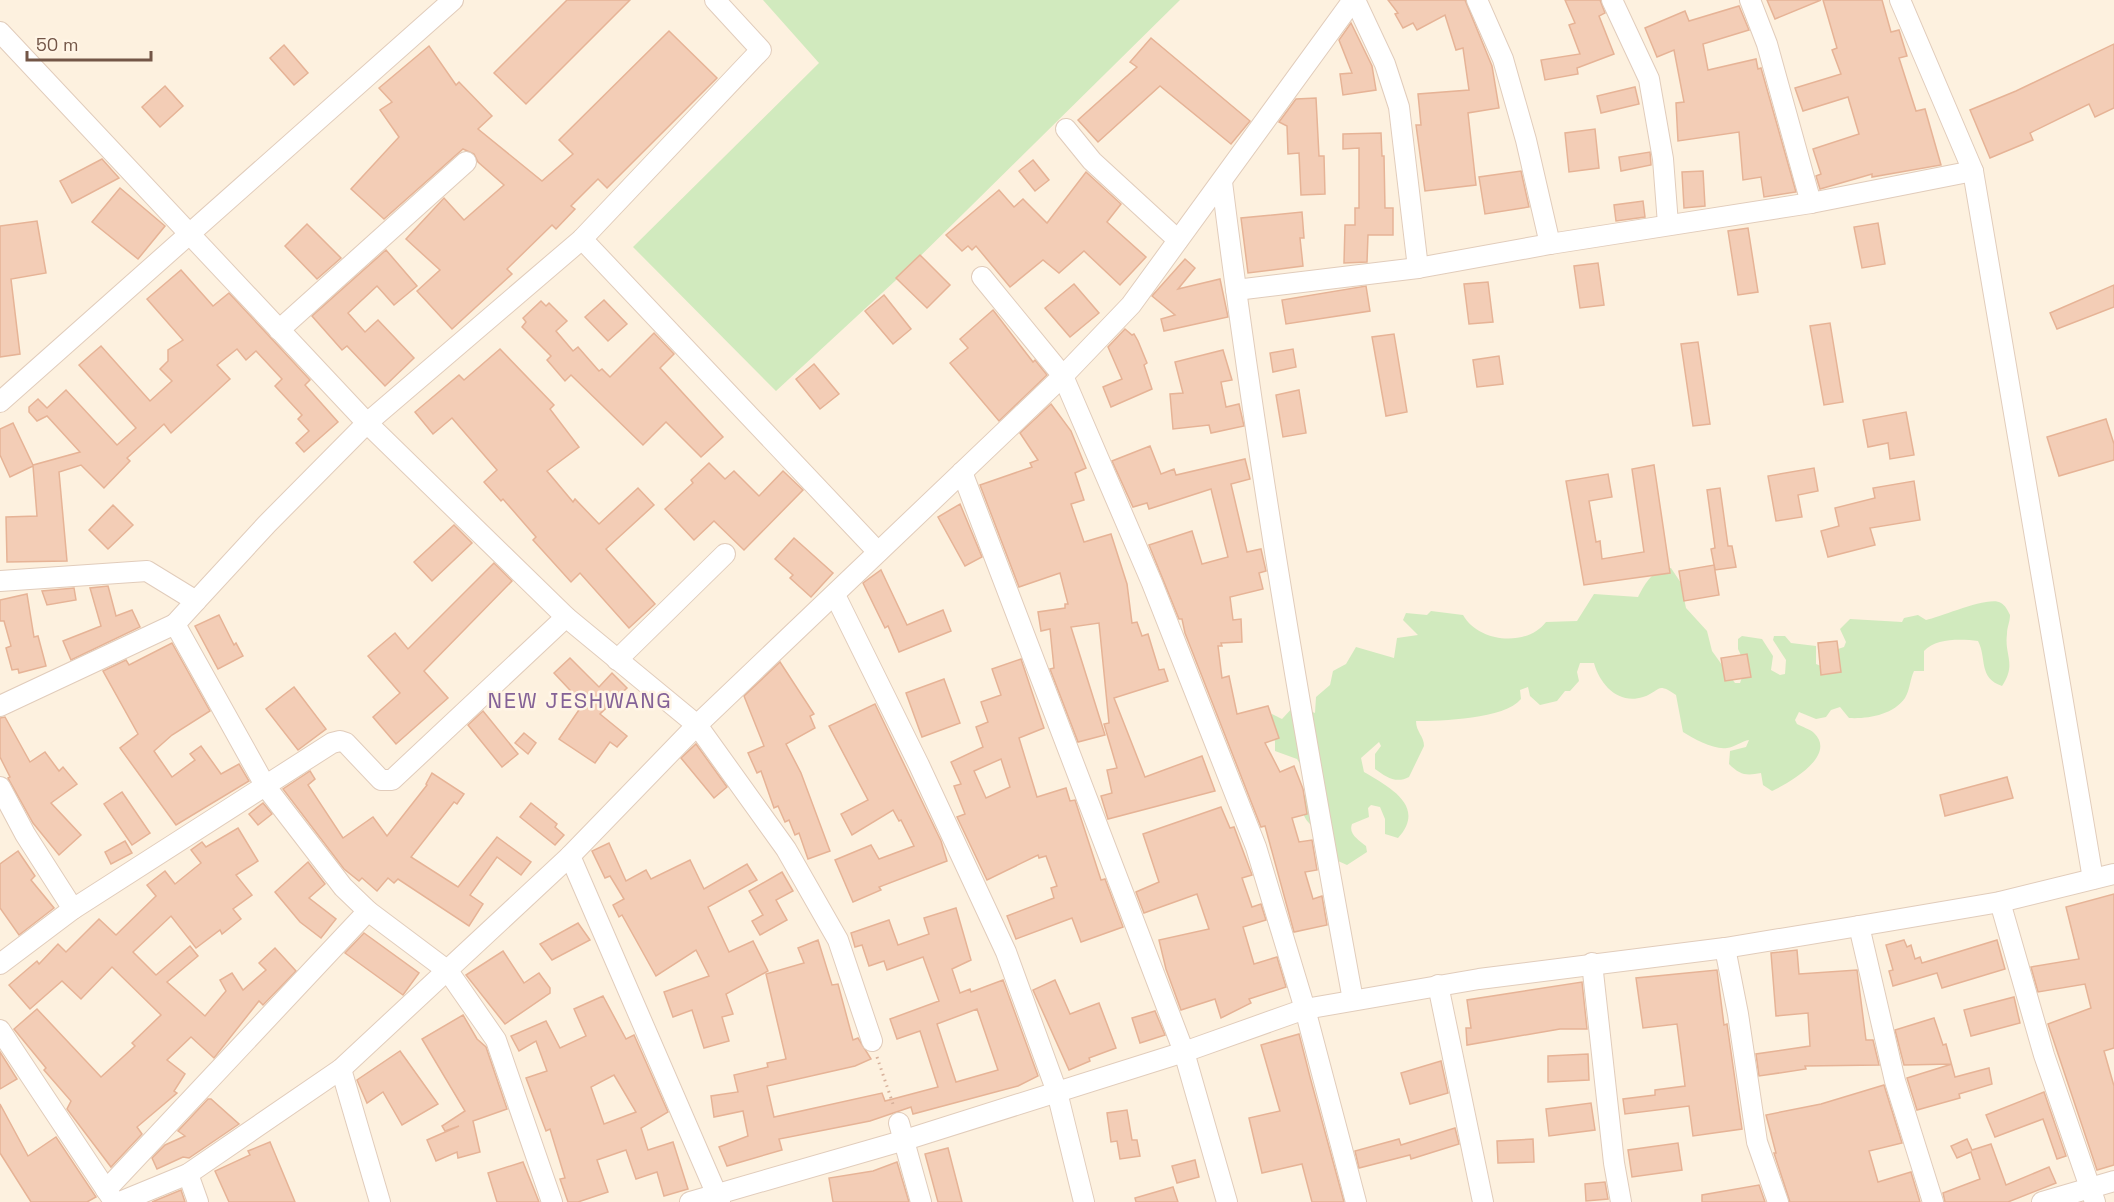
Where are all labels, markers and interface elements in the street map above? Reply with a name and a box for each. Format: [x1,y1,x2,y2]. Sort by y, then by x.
scale bar [27,24,152,62]
text: 50 m [36,33,78,56]
district label: NEW JESHWANG [488,686,672,714]

